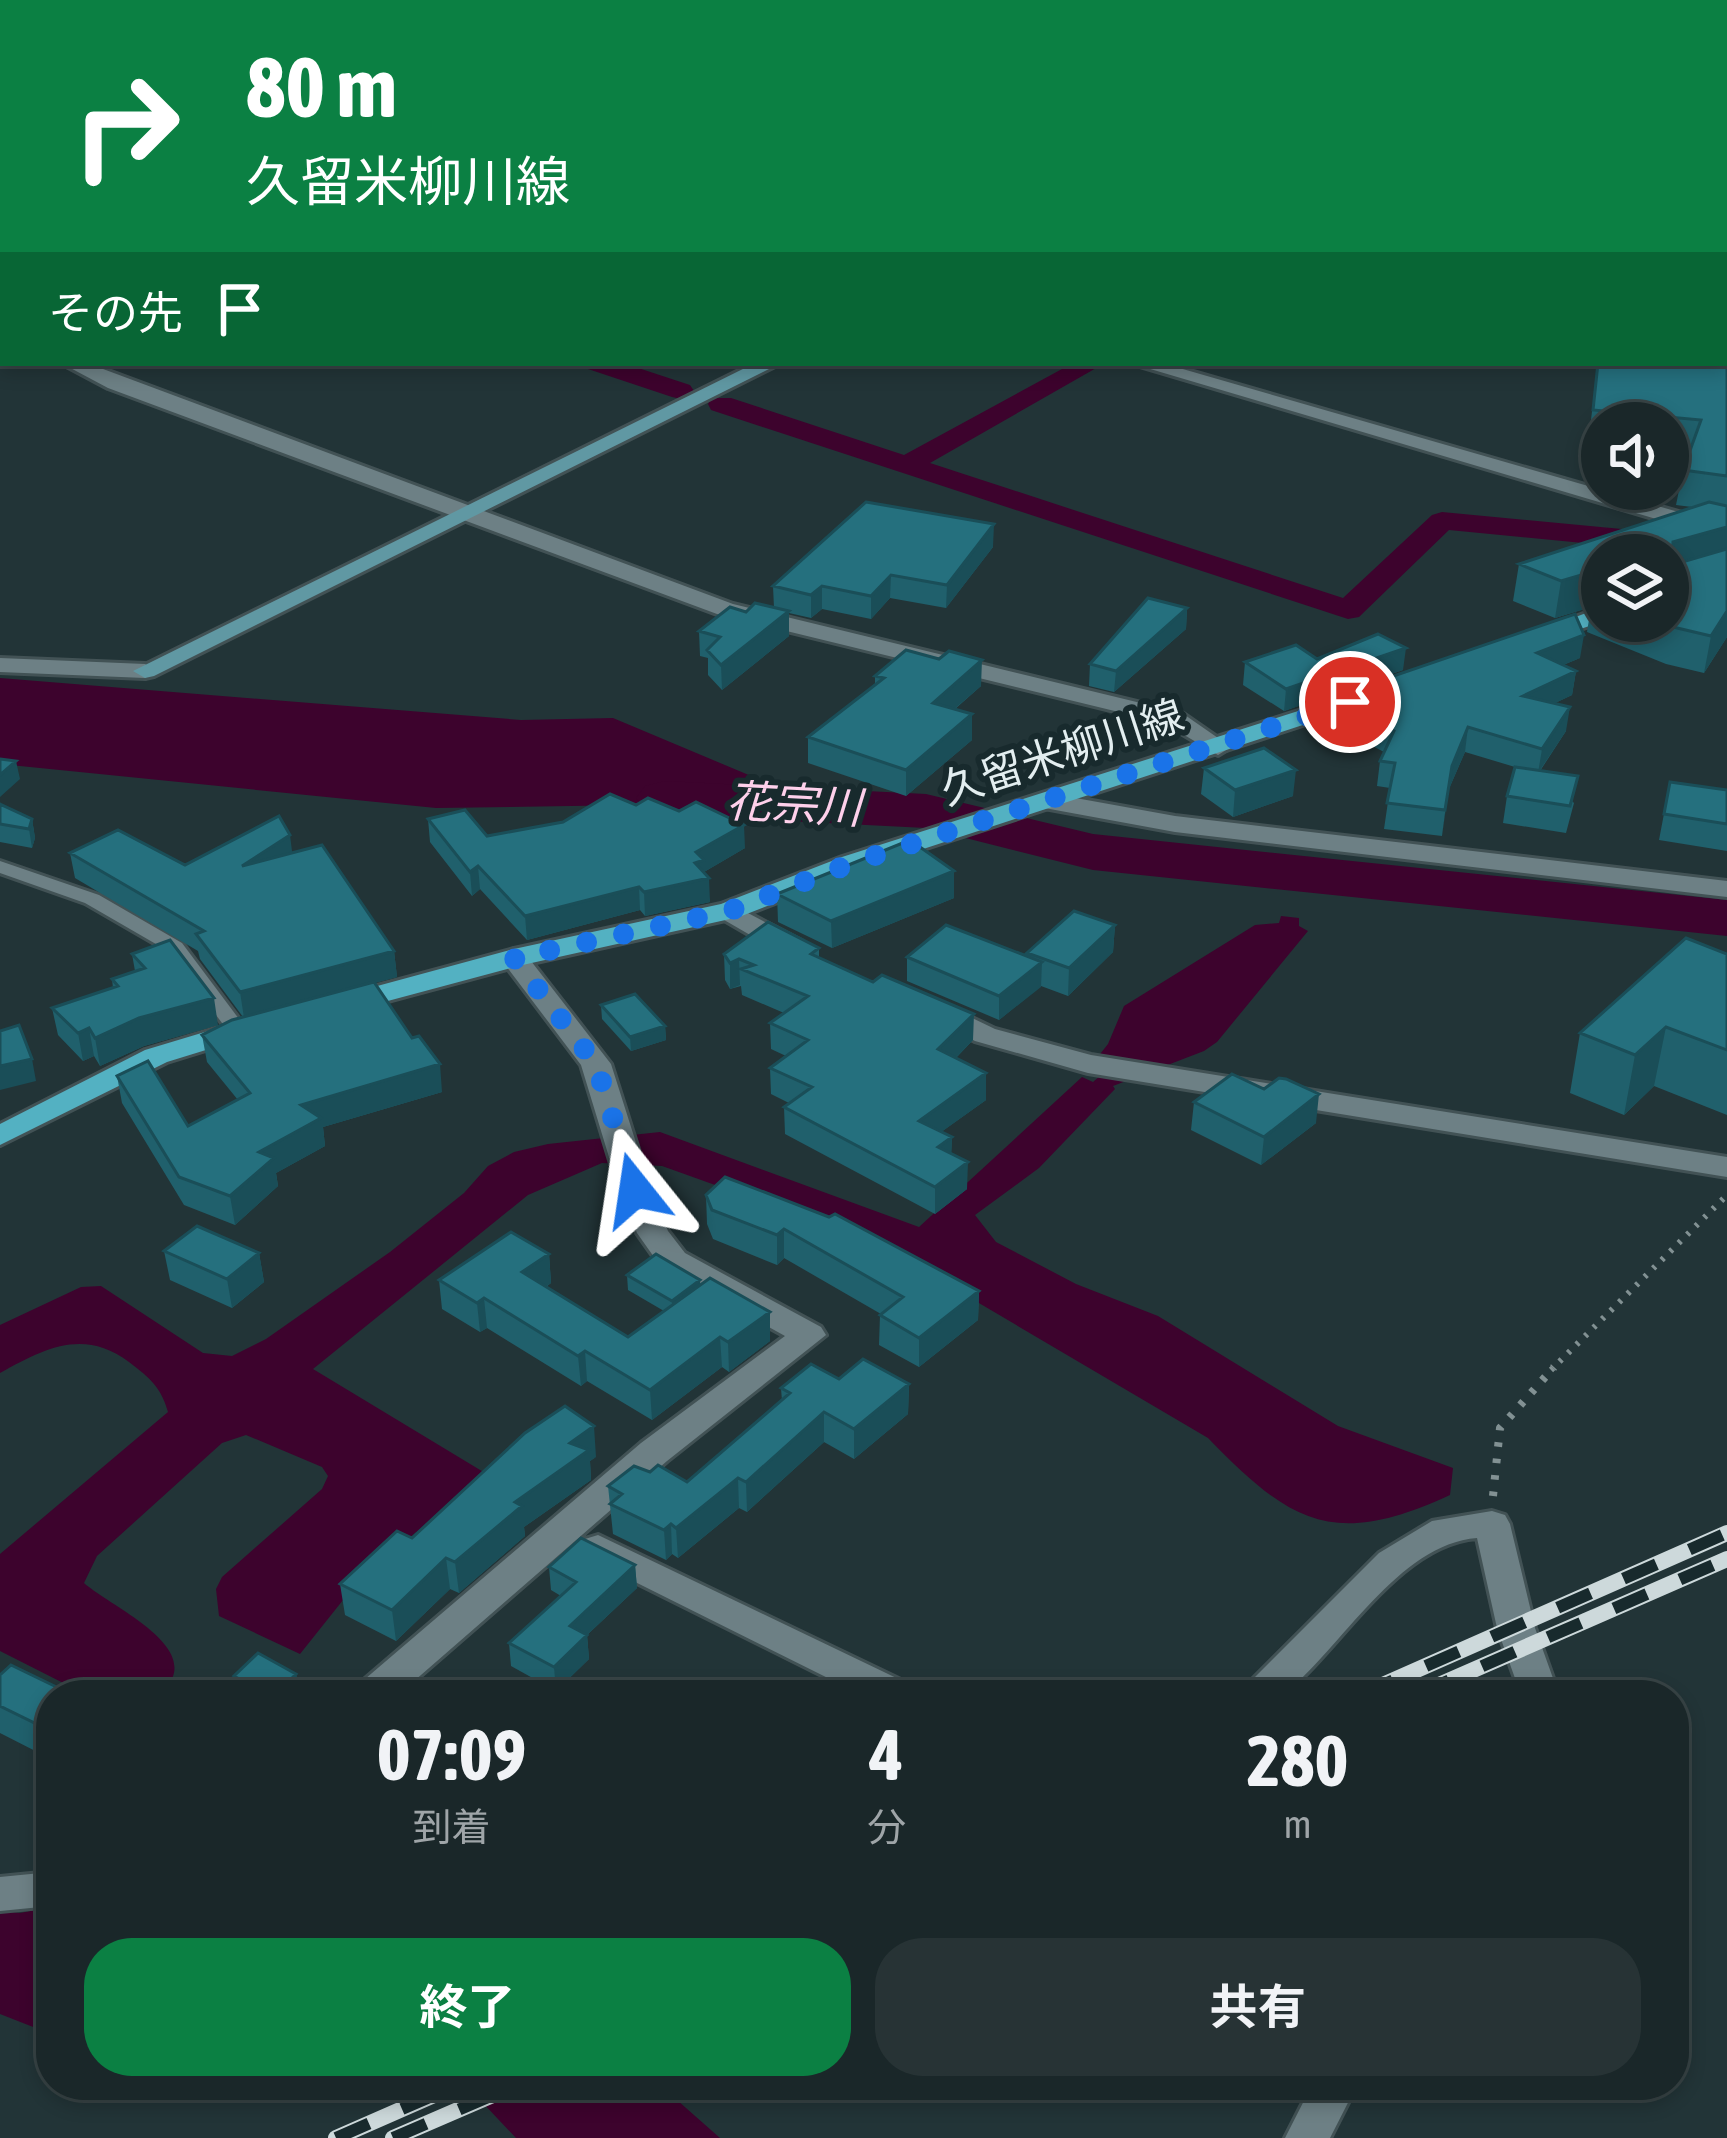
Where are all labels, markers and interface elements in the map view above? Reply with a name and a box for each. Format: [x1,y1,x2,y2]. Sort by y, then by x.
text: 80 m [246,39,397,135]
icon: right [48,48,204,204]
text: 久留米柳川線 [246,151,570,212]
icon: arrive [207,276,273,342]
text: その先 [48,287,183,339]
map controls [1581,402,1689,642]
button: sound [1581,402,1689,510]
button: layers [1581,534,1689,642]
pin [1299,651,1401,753]
icon: arrive [1317,669,1383,735]
street label: 久留米柳川線 [935,690,1189,814]
water label: 花宗川 [725,775,867,834]
position arrow [572,1127,698,1253]
text: 07:09 [377,1713,526,1795]
text: 4 [870,1713,903,1795]
text: 280 [1247,1719,1348,1801]
text: m [1283,1802,1312,1846]
text: 到着 [413,1805,491,1849]
text: 分 [867,1805,906,1849]
button: 終了 [84,1938,851,2076]
button: 共有 [875,1938,1641,2076]

